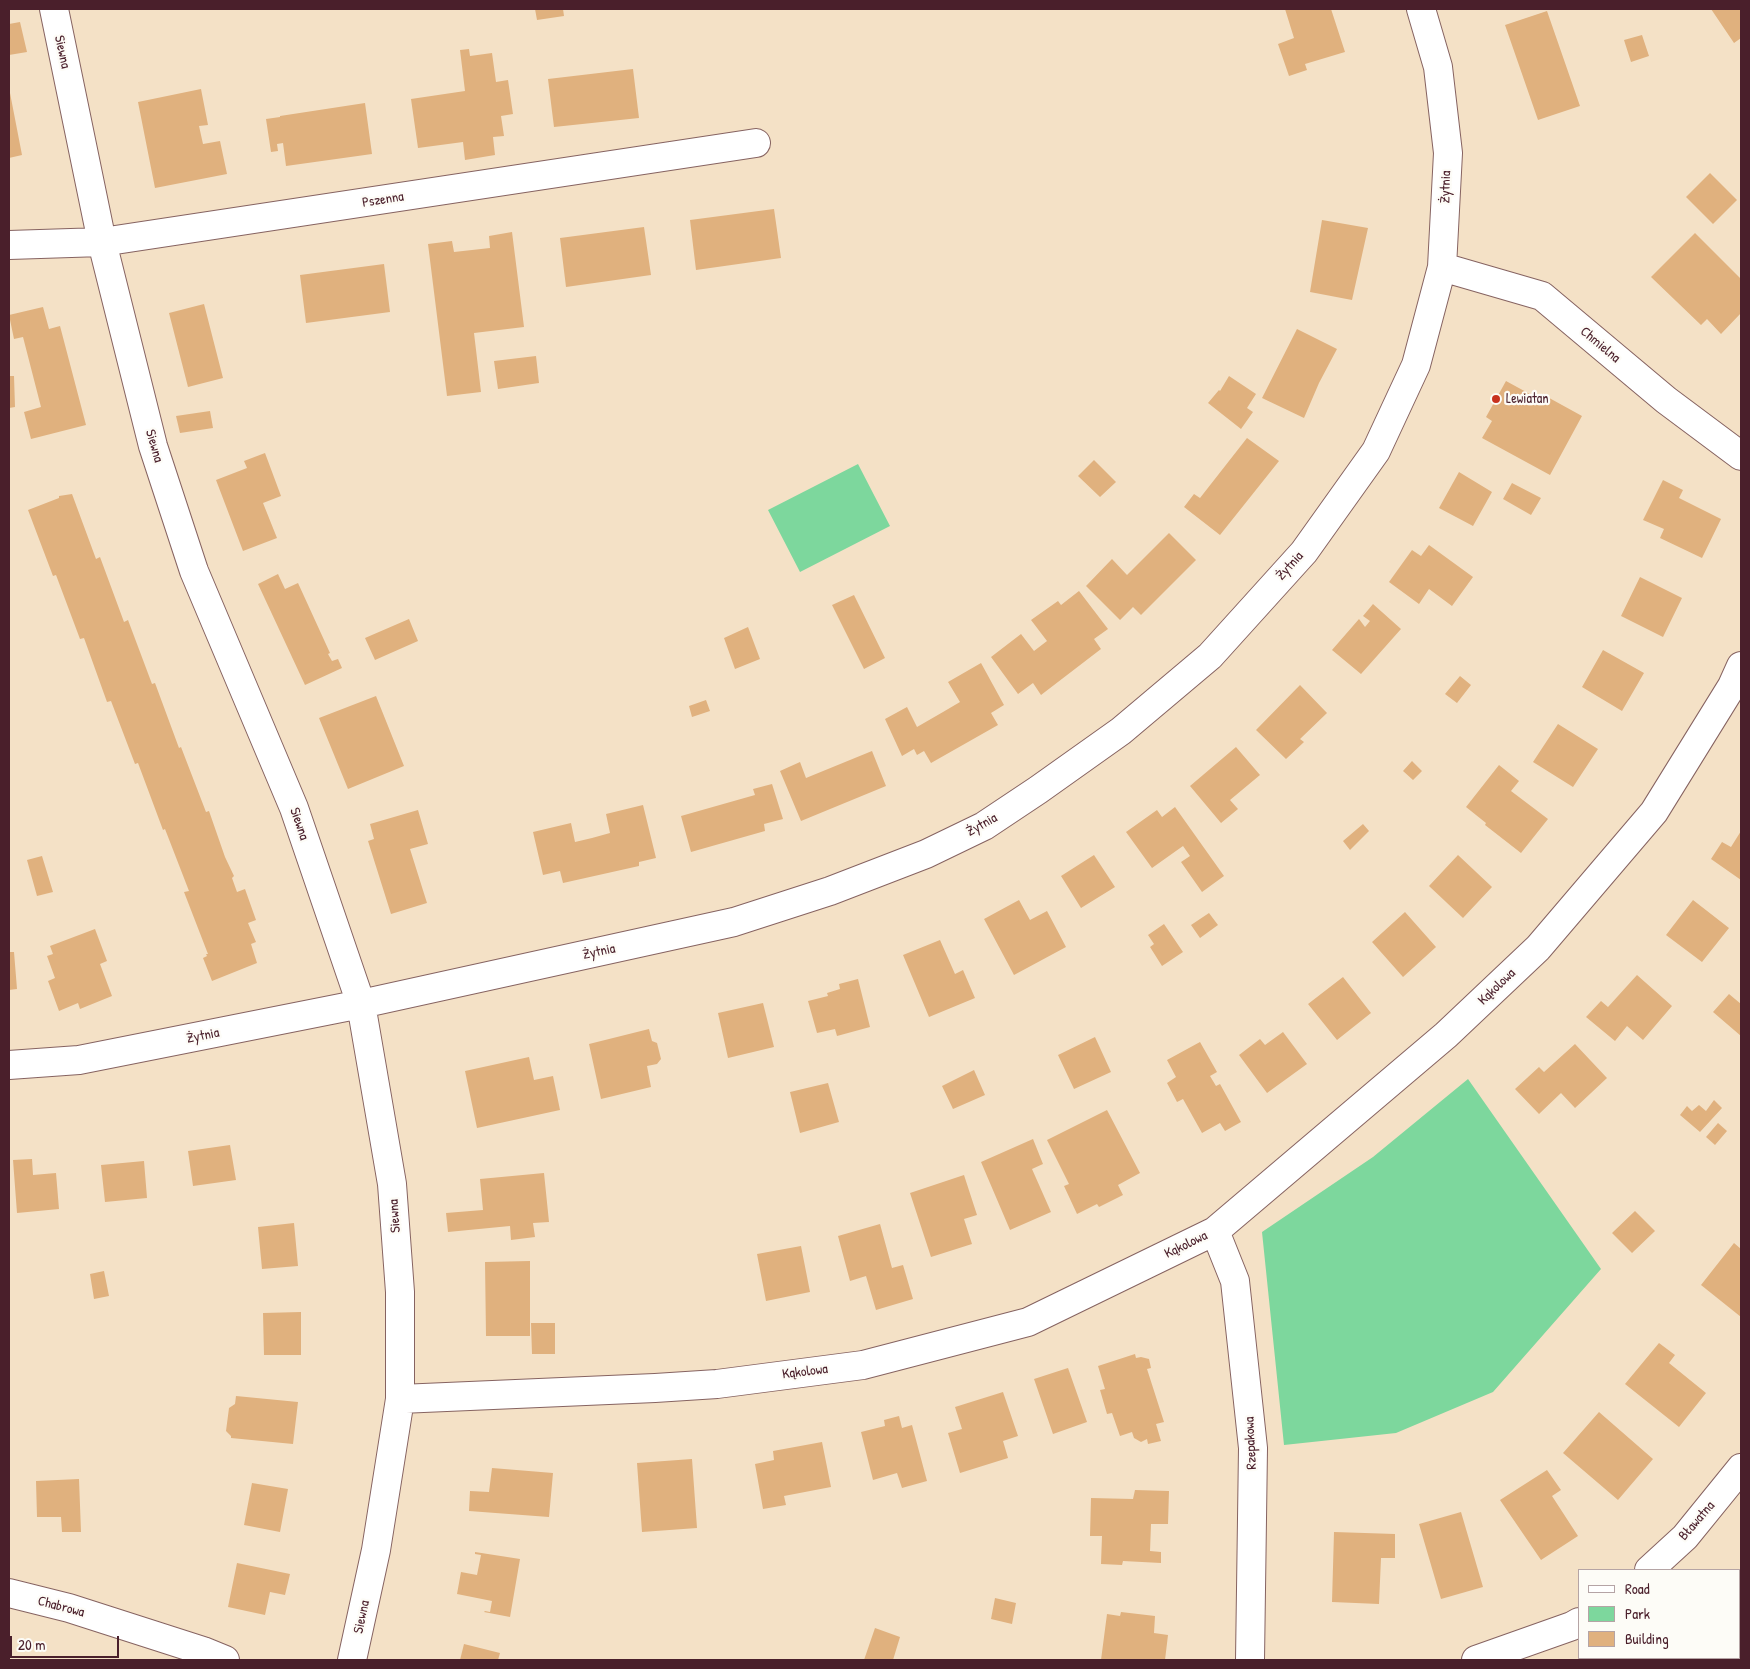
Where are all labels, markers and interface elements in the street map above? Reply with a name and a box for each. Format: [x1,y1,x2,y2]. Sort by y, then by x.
street label: Siewna [50,34,74,70]
street label: Żytnia [1437,170,1455,204]
street label: Pszenna [361,188,405,212]
street label: Chmielna [1576,323,1624,367]
place label: Lewiatan [1506,391,1549,407]
marker: Lewiatan [1490,393,1502,405]
street label: Siewna [141,428,167,464]
street label: Żytnia [1273,548,1307,584]
street label: Siewna [286,805,312,843]
street label: Żytnia [964,810,1000,840]
street label: Żytnia [581,940,617,964]
street label: Kąkolowa [1475,965,1519,1009]
street label: Żytnia [185,1025,221,1047]
street label: Siewna [385,1199,405,1233]
street label: Kąkolowa [1162,1227,1210,1263]
street label: Kąkolowa [781,1361,829,1383]
street label: Rzepakowa [1241,1416,1261,1470]
street label: Bławatna [1675,1498,1719,1544]
legend [1578,1569,1740,1659]
text: Road [1625,1578,1650,1599]
street label: Chabrowa [36,1593,86,1621]
street label: Siewna [350,1599,374,1635]
text: Park [1625,1603,1650,1624]
scale bar [12,1626,121,1658]
text: Building [1625,1628,1669,1649]
text: 20 m [18,1634,45,1655]

